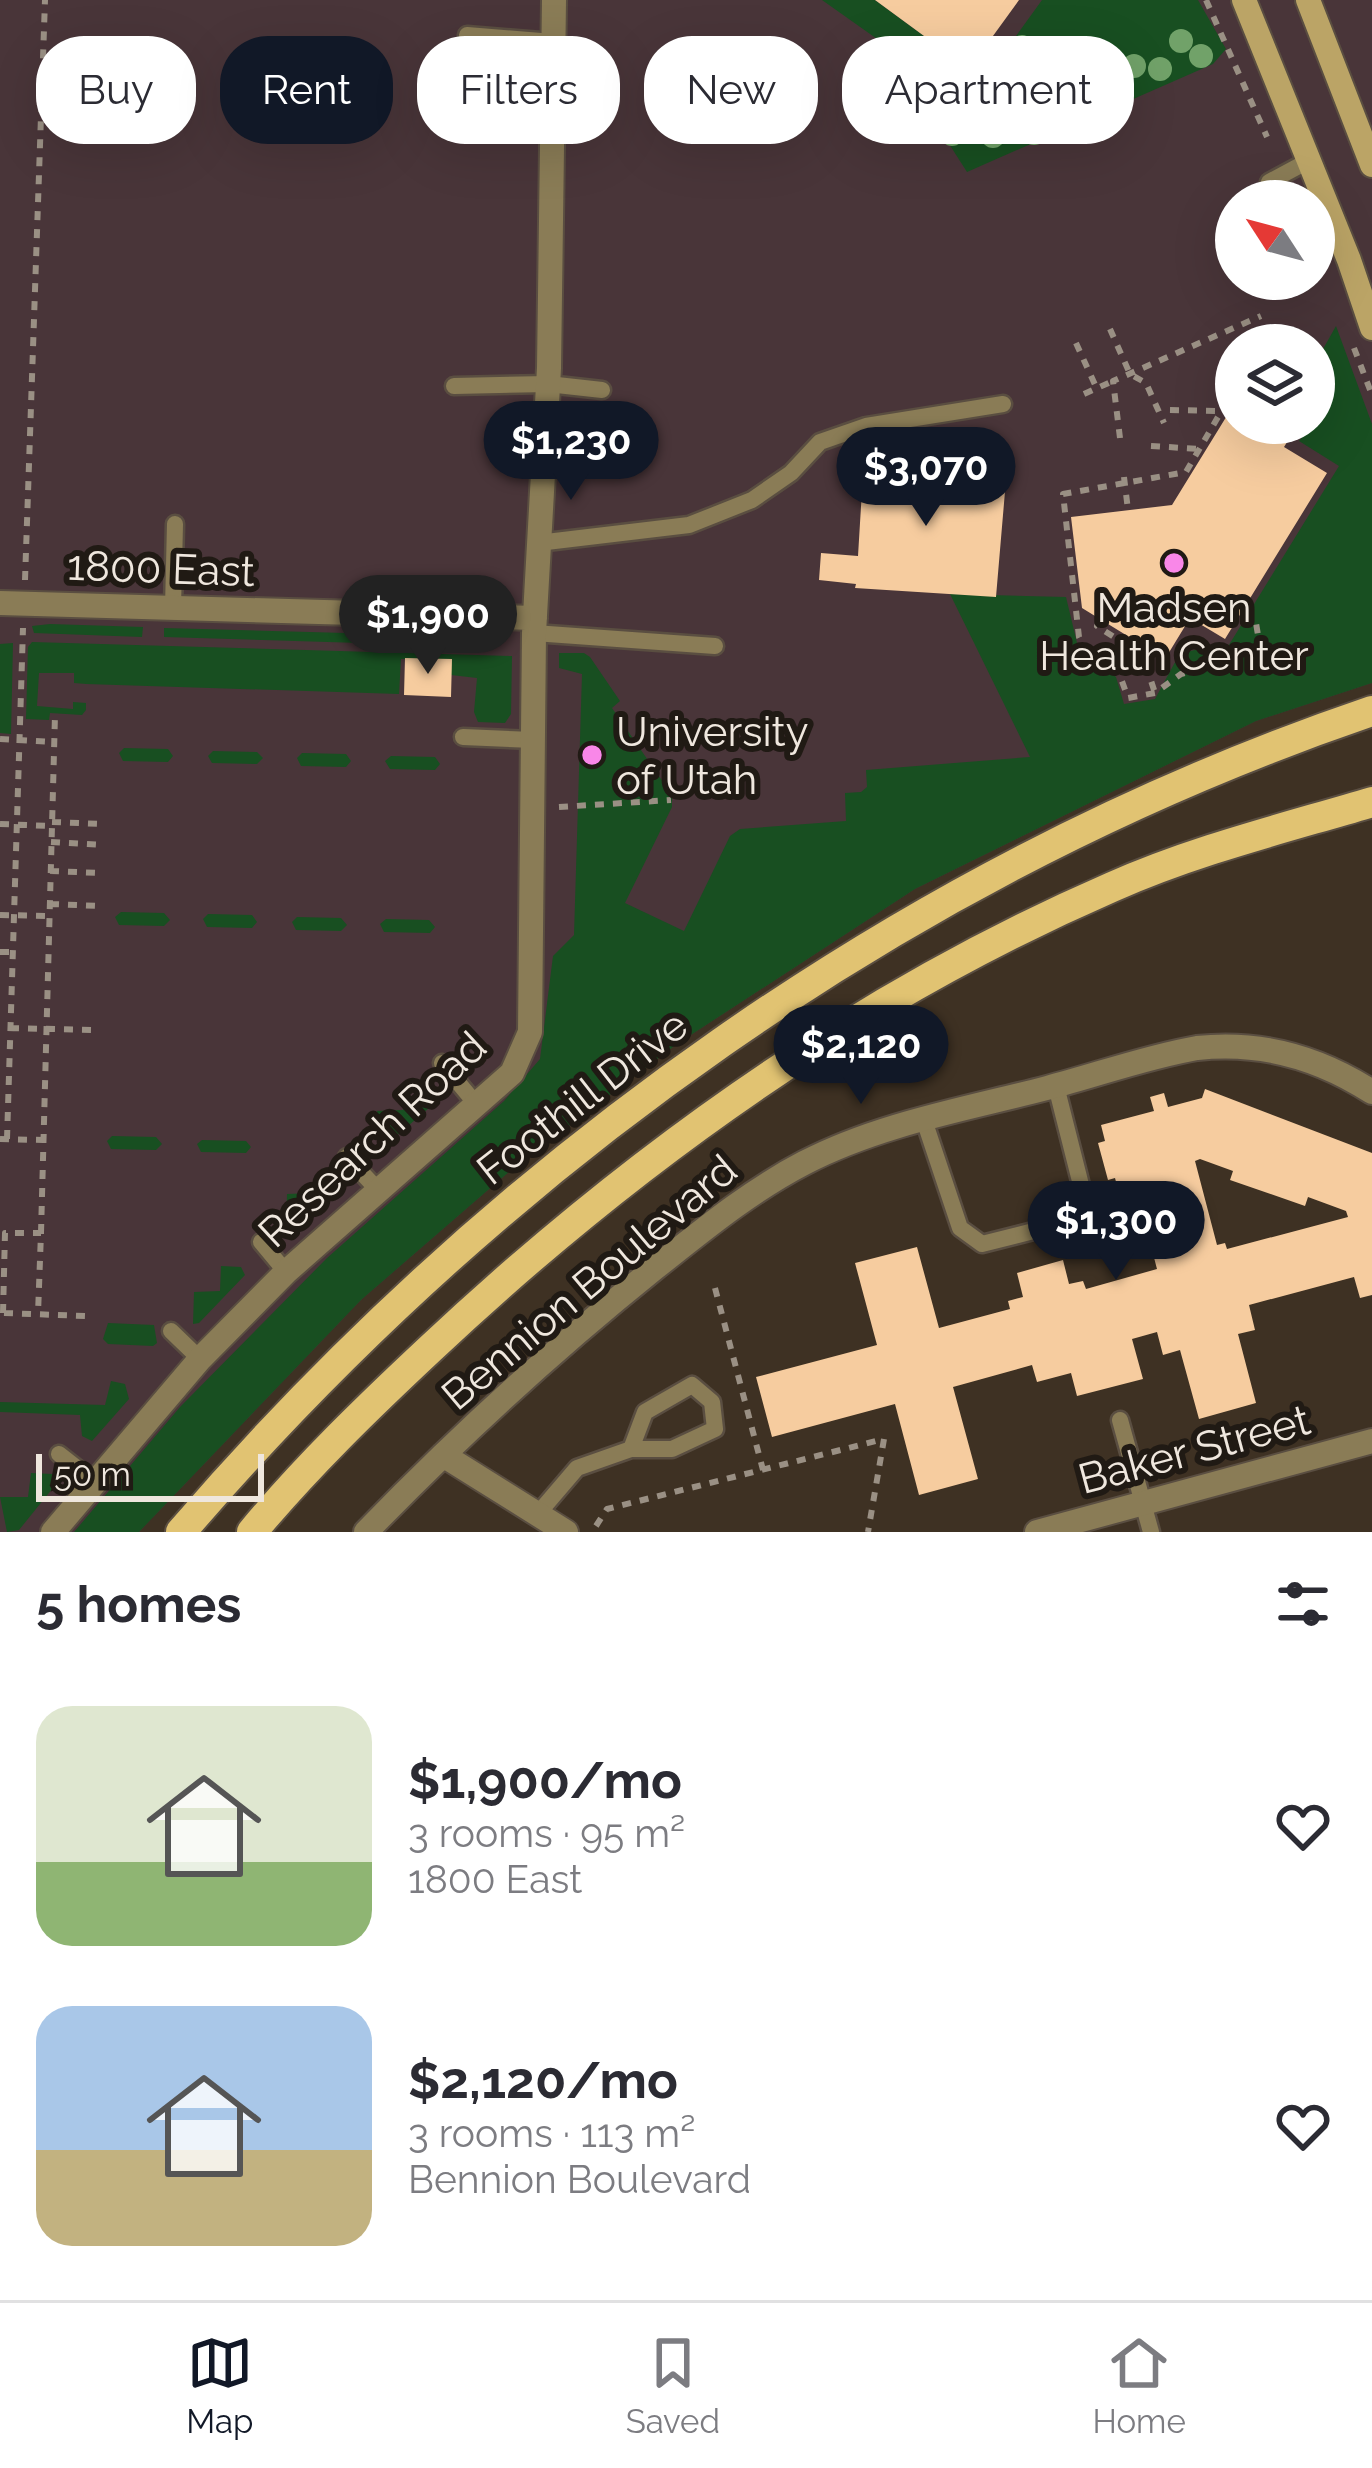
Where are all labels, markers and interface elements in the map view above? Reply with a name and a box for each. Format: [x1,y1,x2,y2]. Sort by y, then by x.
chip: Buy [36,36,196,144]
chip: Rent [220,36,393,144]
chip: Filters [417,36,620,144]
chip: New [644,36,818,144]
chip: Apartment [842,36,1134,144]
north arrow [1215,180,1335,300]
map controls [1215,180,1335,444]
button: layers [1215,324,1335,444]
pin: $1,230 [473,401,669,503]
text: $1,230 [511,417,631,463]
pin: $3,070 [828,427,1024,529]
text: $3,070 [863,443,989,489]
street label: 1800 East [66,541,256,596]
marker: Madsen Health Center [1161,550,1187,576]
pin: $1,900 [330,575,526,677]
place label: Madsen Health Center [1039,583,1309,680]
text: $1,900 [366,591,490,637]
place label: University of Utah [616,707,808,804]
marker: University of Utah [579,742,605,768]
street label: Foothill Drive [467,1000,697,1195]
pin: $2,120 [763,1005,959,1107]
text: $2,120 [801,1021,921,1067]
street label: Research Road [249,1022,496,1257]
street label: Bennion Boulevard [432,1145,747,1420]
pin: $1,300 [1018,1181,1214,1283]
text: $1,300 [1055,1197,1177,1243]
street label: Baker Street [1073,1395,1315,1504]
scale bar [36,1448,264,1501]
text: 50 m [54,1455,131,1494]
icon: filters [1270,1571,1336,1637]
text: 5 homes [36,1574,241,1634]
text: $1,900/mo [408,1750,682,1810]
icon: home [132,1754,276,1898]
icon: heart [1270,1793,1336,1859]
text: 3 rooms · 95 m² [408,1810,685,1856]
text: 1800 East [408,1856,582,1902]
text: $2,120/mo [408,2050,678,2110]
icon: home [132,2054,276,2198]
icon: heart [1270,2093,1336,2159]
text: 3 rooms · 113 m² [408,2110,695,2156]
text: Bennion Boulevard [408,2156,751,2202]
tab: Map [186,2330,253,2441]
tab: Saved [626,2330,720,2441]
tab: Home [1092,2330,1186,2441]

